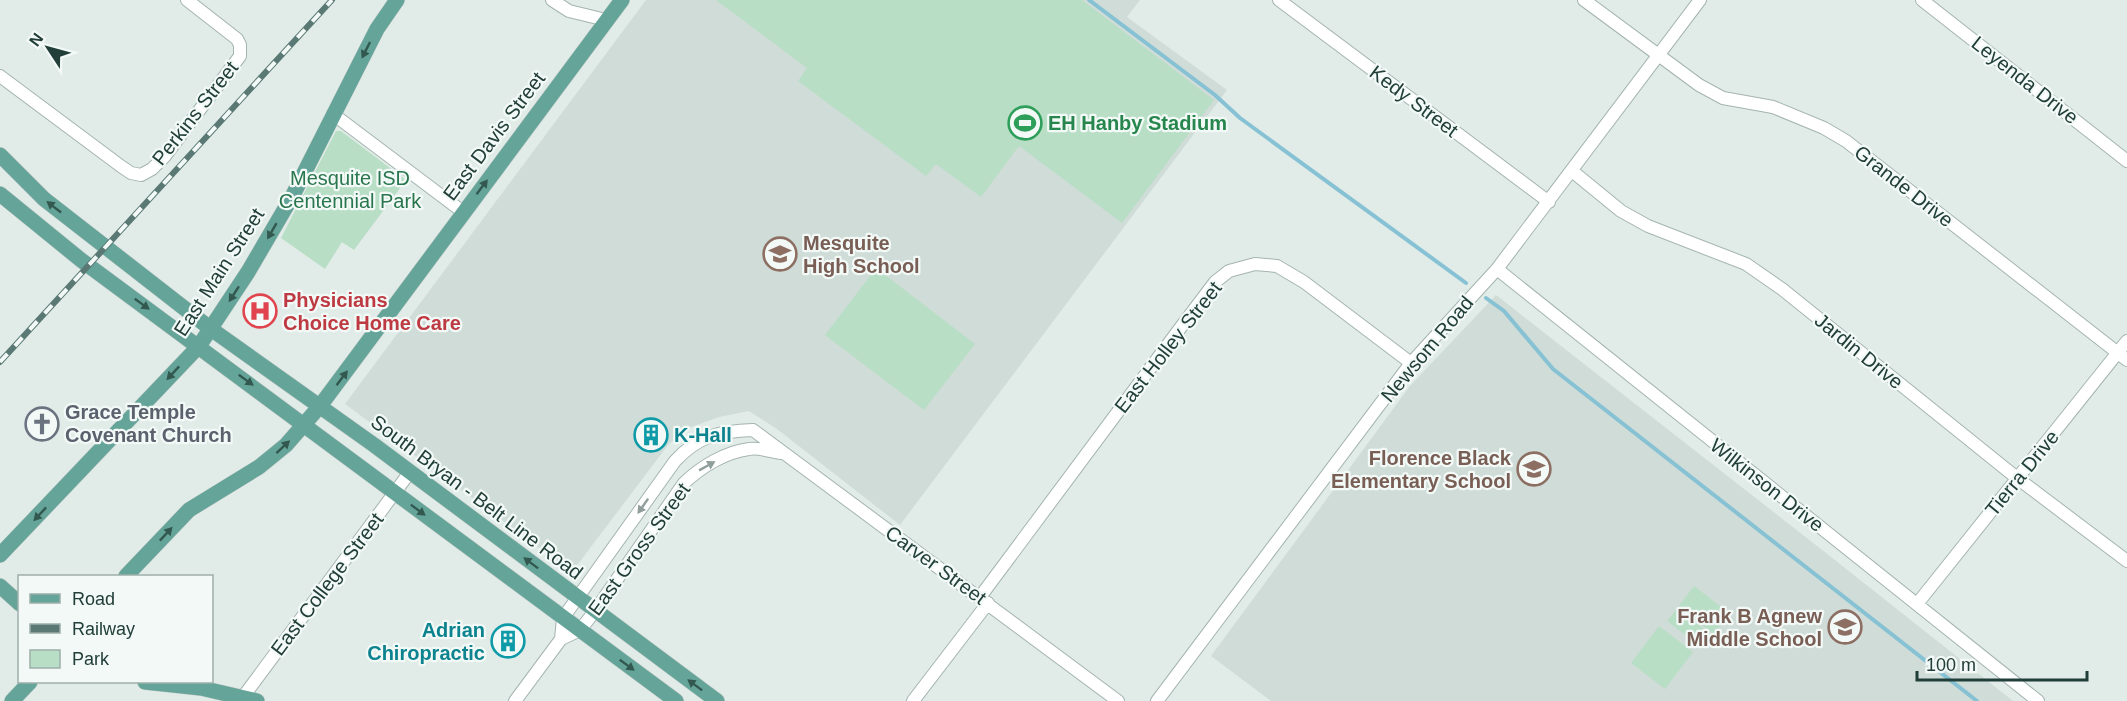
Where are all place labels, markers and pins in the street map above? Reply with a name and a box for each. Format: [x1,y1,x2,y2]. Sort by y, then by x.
sports icon: EH Hanby Stadium [1007,105,1043,141]
place label: EH Hanby Stadium [1048,112,1227,134]
place label: Mesquite High School [803,232,920,277]
school or university icon: Mesquite High School [762,236,798,272]
place label: Physicians Choice Home Care [283,289,461,334]
hospital icon: Physicians Choice Home Care [242,293,278,329]
place label: Grace Temple Covenant Church [65,401,232,446]
church icon: Grace Temple Covenant Church [24,406,60,442]
building icon: K-Hall [633,417,669,453]
place label: K-Hall [674,424,732,446]
place label: Florence Black Elementary School [1331,447,1512,492]
school or university icon: Florence Black Elementary School [1516,451,1552,487]
place label: Frank B Agnew Middle School [1677,605,1822,650]
school or university icon: Frank B Agnew Middle School [1827,609,1863,645]
place label: Adrian Chiropractic [367,619,485,664]
building icon: Adrian Chiropractic [490,623,526,659]

